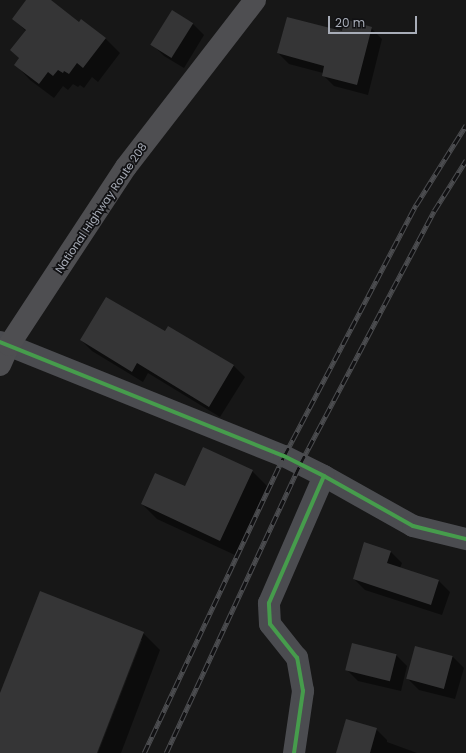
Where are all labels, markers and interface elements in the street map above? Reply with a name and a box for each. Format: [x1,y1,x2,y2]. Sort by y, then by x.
scale bar [330,8,419,34]
text: 20 m [335,14,365,31]
street label: National Highway Route 208 [52,140,150,276]

